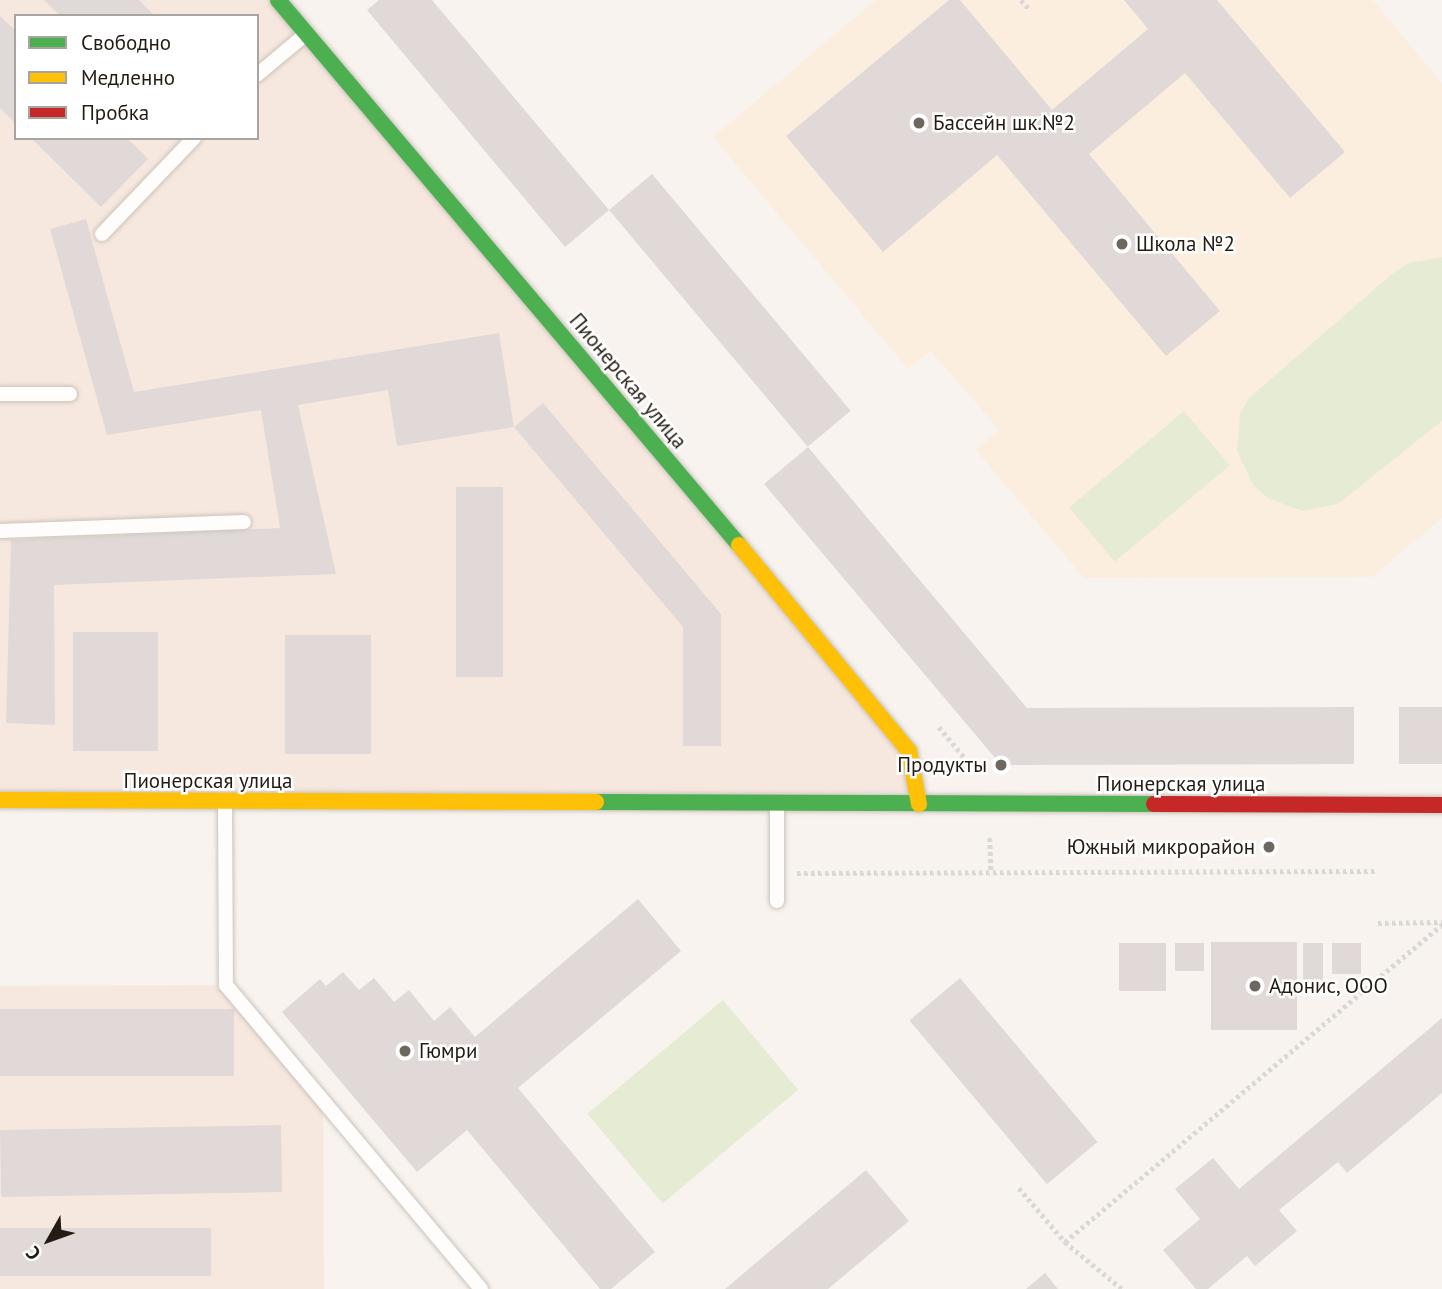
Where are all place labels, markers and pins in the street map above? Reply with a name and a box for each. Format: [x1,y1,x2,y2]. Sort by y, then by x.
place label: Бассейн шк.№2 [933,110,1075,136]
marker: Бассейн шк.№2 [911,115,927,131]
place label: Школа №2 [1136,231,1235,257]
marker: Школа №2 [1114,236,1130,252]
place label: Продукты [897,752,987,778]
marker: Продукты [993,757,1009,773]
place label: Южный микрорайон [1067,834,1255,860]
marker: Южный микрорайон [1261,839,1277,855]
place label: Адонис, ООО [1269,973,1389,999]
marker: Адонис, ООО [1247,978,1263,994]
place label: Гюмри [419,1038,477,1064]
marker: Гюмри [397,1043,413,1059]

